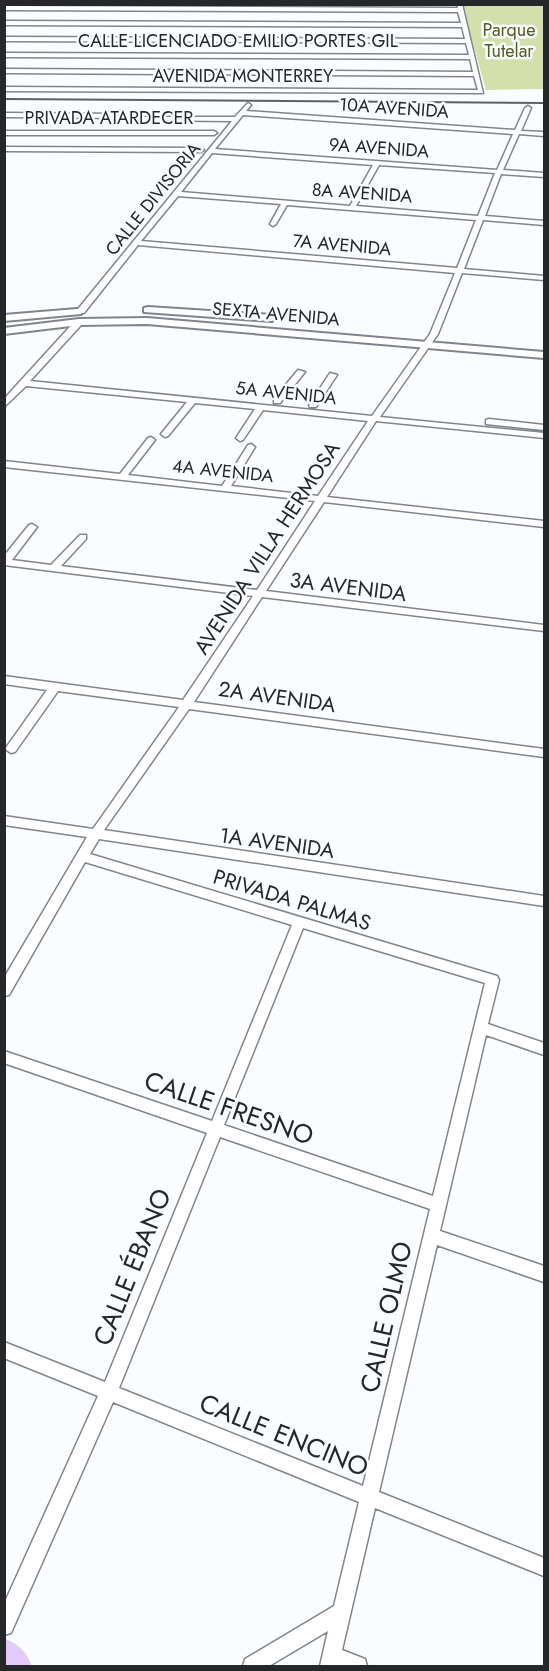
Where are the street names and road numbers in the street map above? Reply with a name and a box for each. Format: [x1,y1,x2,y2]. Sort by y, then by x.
street label: CALLE LICENCIADO EMILIO PORTES GIL [78,28,398,54]
street label: AVENIDA MONTERREY [153,63,334,89]
street label: 10A AVENIDA [338,91,450,125]
street label: PRIVADA ATARDECER [25,105,193,131]
street label: 9A AVENIDA [328,132,430,164]
street label: CALLE DIVISORIA [99,137,207,261]
street label: 8A AVENIDA [311,177,413,209]
street label: 7A AVENIDA [292,228,392,262]
street label: SEXTA AVENIDA [211,295,341,333]
street label: 5A AVENIDA [234,375,338,411]
street label: AVENIDA VILLA HERMOSA [187,436,347,660]
street label: 4A AVENIDA [171,453,275,489]
street label: 3A AVENIDA [288,565,408,609]
street label: 2A AVENIDA [216,674,338,720]
street label: 1A AVENIDA [218,820,337,866]
street label: PRIVADA PALMAS [209,862,375,938]
street label: CALLE FRESNO [139,1061,319,1155]
street label: CALLE ÉBANO [83,1183,181,1351]
street label: CALLE OLMO [350,1238,422,1396]
street label: CALLE ENCINO [194,1384,374,1486]

